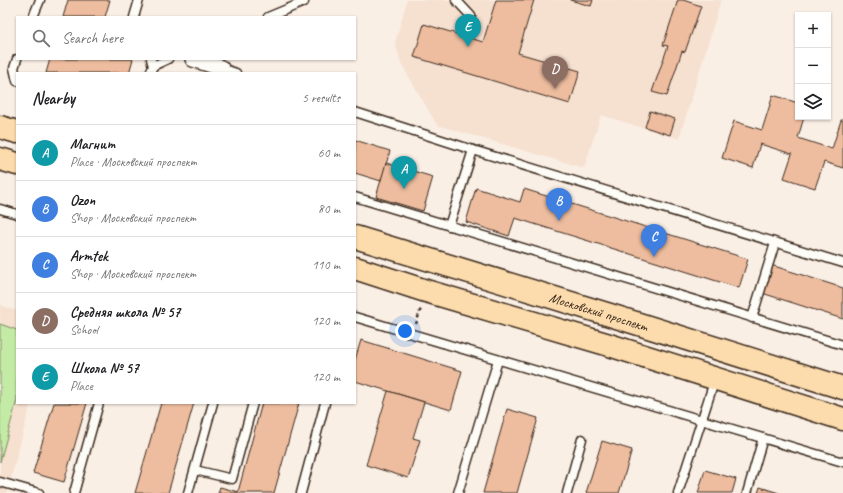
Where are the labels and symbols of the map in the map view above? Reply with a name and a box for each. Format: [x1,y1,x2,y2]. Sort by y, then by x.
pin: E [455,14,481,47]
pin: D [542,56,568,89]
pin: A [391,156,417,189]
pin: B [546,188,572,221]
pin: C [641,224,667,257]
street label: Московский проспект [547,289,651,336]
your location [395,321,415,341]

